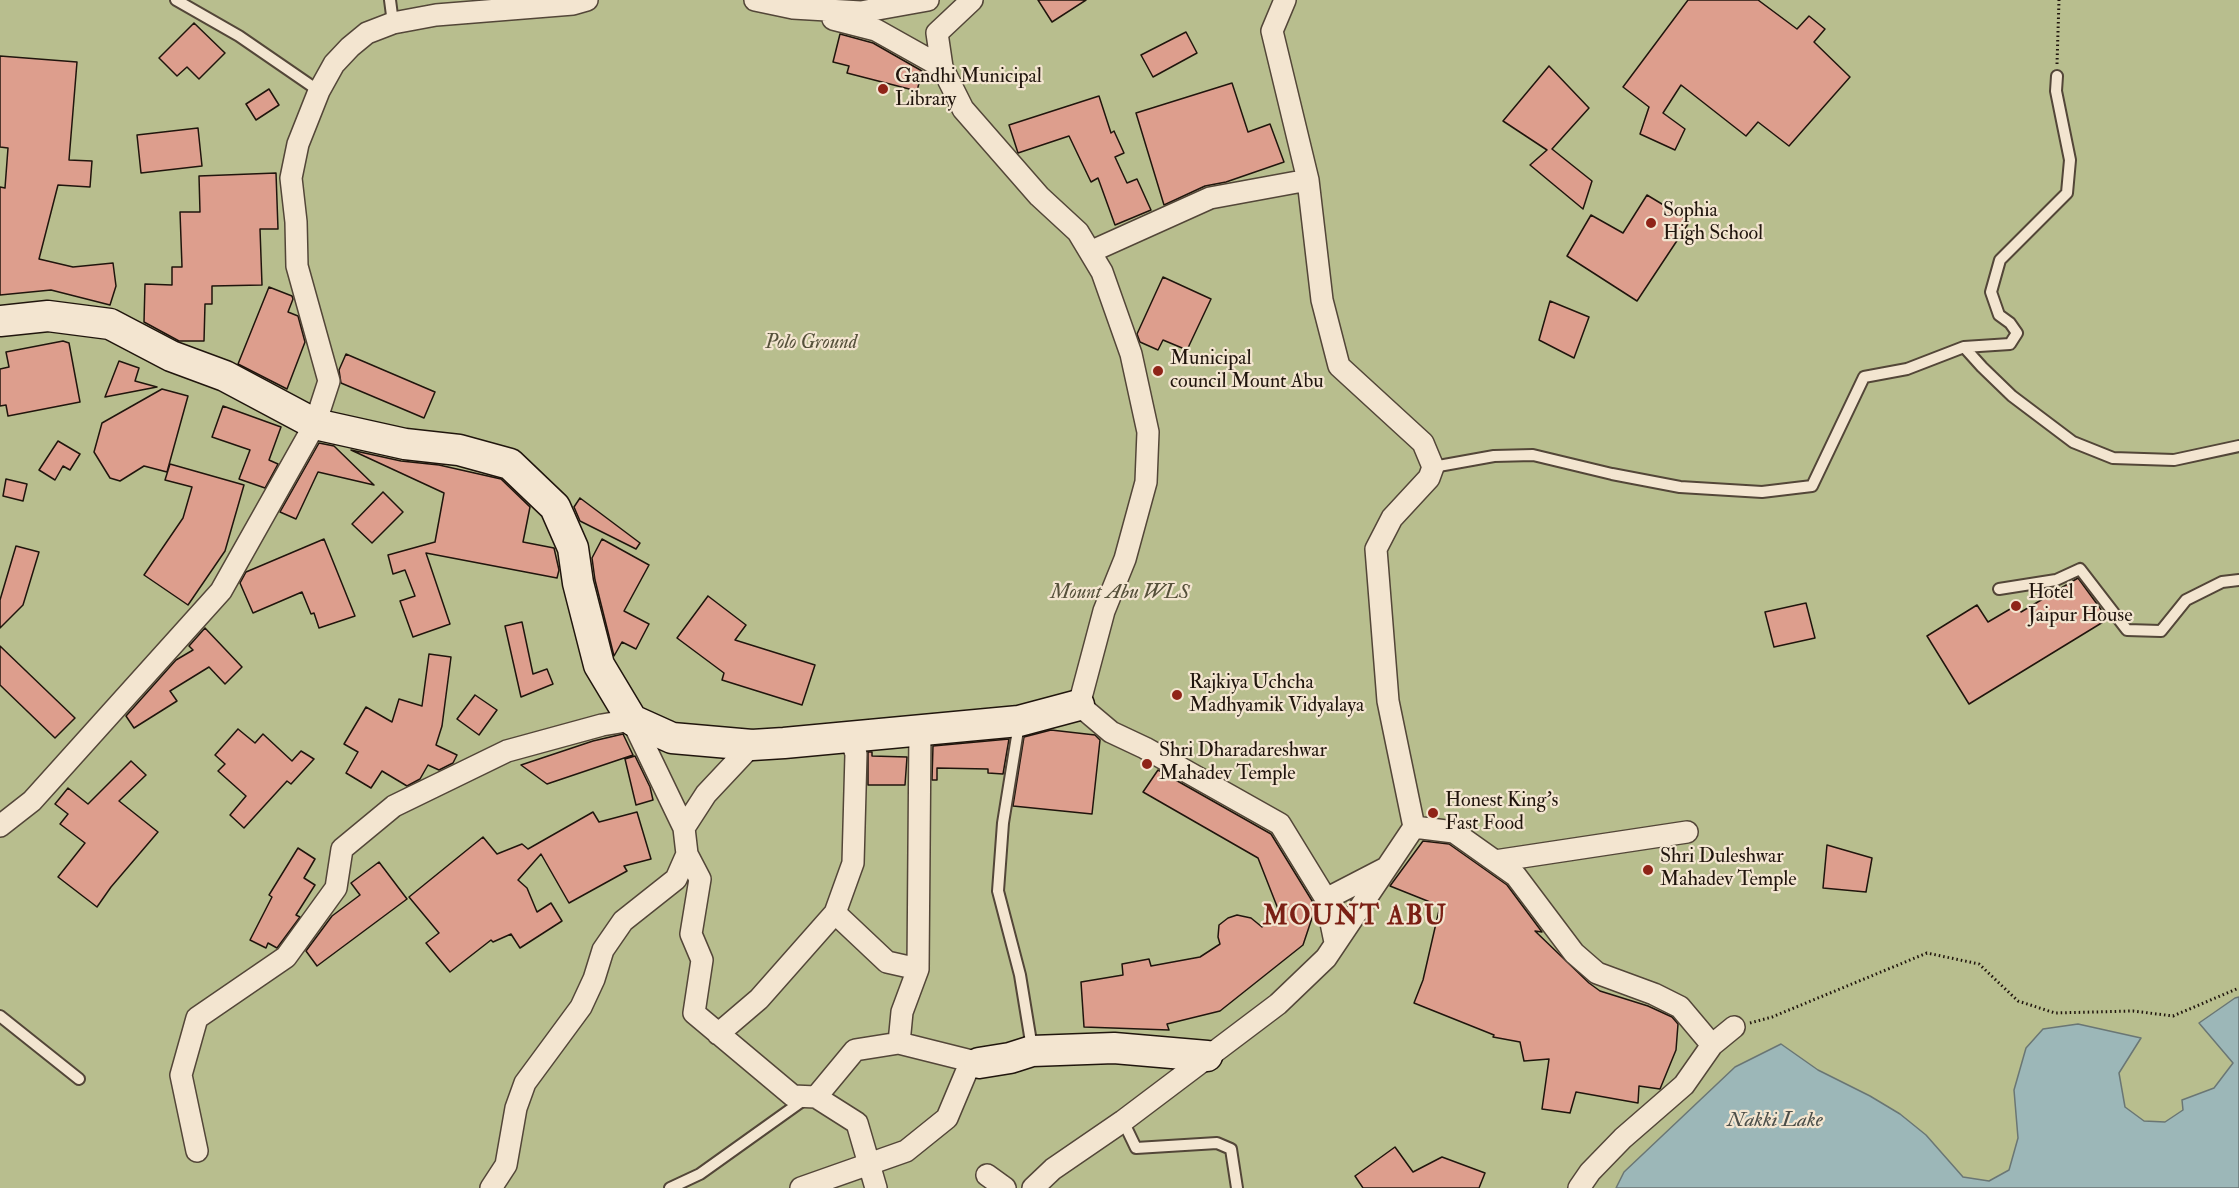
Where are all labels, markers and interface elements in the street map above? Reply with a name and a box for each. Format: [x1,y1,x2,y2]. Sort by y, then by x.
place label: Gandhi Municipal Library [895,66,1042,113]
marker: Gandhi Municipal Library [876,82,890,96]
place label: Sophia High School [1663,200,1763,247]
marker: Sophia High School [1644,216,1658,230]
park label: Polo Ground [765,332,857,356]
place label: Municipal council Mount Abu [1170,348,1324,395]
marker: Municipal council Mount Abu [1151,364,1165,378]
park label: Mount Abu WLS [1051,582,1189,606]
place label: Hotel Jaipur House [2028,582,2133,629]
marker: Hotel Jaipur House [2009,599,2023,613]
place label: Rajkiya Uchcha Madhyamik Vidyalaya [1189,672,1364,719]
marker: Rajkiya Uchcha Madhyamik Vidyalaya [1170,688,1184,702]
place label: Shri Dharadareshwar Mahadev Temple [1159,740,1327,787]
marker: Shri Dharadareshwar Mahadev Temple [1140,757,1154,771]
place label: Honest King's Fast Food [1445,790,1558,837]
marker: Honest King's Fast Food [1426,806,1440,820]
place label: Shri Duleshwar Mahadev Temple [1660,846,1797,893]
marker: Shri Duleshwar Mahadev Temple [1641,863,1655,877]
district label: MOUNT ABU [1263,902,1447,934]
water label: Nakki Lake [1727,1108,1823,1134]

